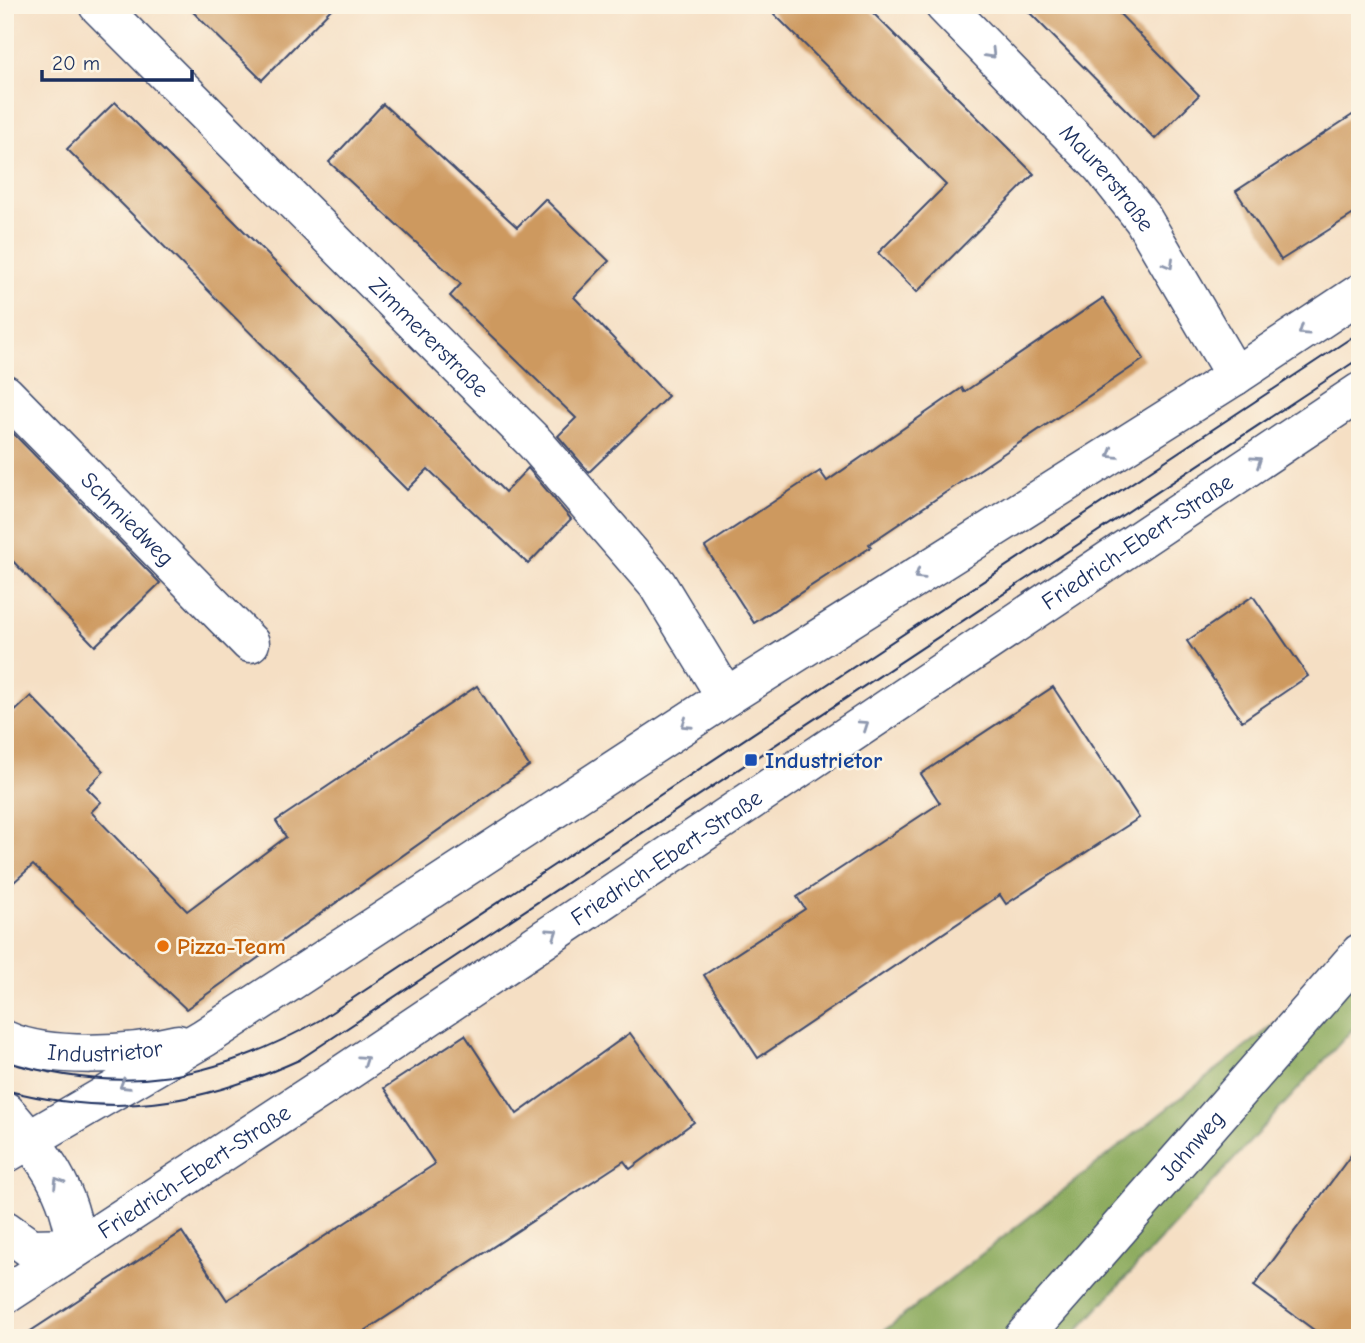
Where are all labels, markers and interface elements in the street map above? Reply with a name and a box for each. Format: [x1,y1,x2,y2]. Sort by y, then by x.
scale bar [42,38,192,82]
one-way arrow [983,46,996,59]
text: 20 m [52,51,100,75]
street label: Maurerstraße [1054,119,1160,236]
one-way arrow [1161,257,1174,270]
street label: Zimmererstraße [364,272,494,403]
one-way arrow [1298,323,1311,335]
one-way arrow [1106,446,1119,459]
one-way arrow [1249,457,1262,470]
street label: Schmiedweg [75,466,180,572]
street label: Friedrich-Ebert-Straße [1037,468,1238,616]
one-way arrow [914,567,927,580]
one-way arrow [680,715,693,728]
one-way arrow [857,720,870,733]
place label: Industrietor [765,747,883,774]
marker: Industrietor [743,752,759,768]
street label: Friedrich-Ebert-Straße [566,784,767,931]
one-way arrow [545,929,558,941]
place label: Pizza-Team [177,933,286,960]
marker: Pizza-Team [155,938,171,954]
street label: Industrietor [46,1034,166,1068]
one-way arrow [357,1055,370,1068]
one-way arrow [119,1077,132,1090]
street label: Friedrich-Ebert-Straße [93,1099,296,1244]
street label: Jahnweg [1154,1105,1230,1186]
one-way arrow [54,1177,67,1190]

